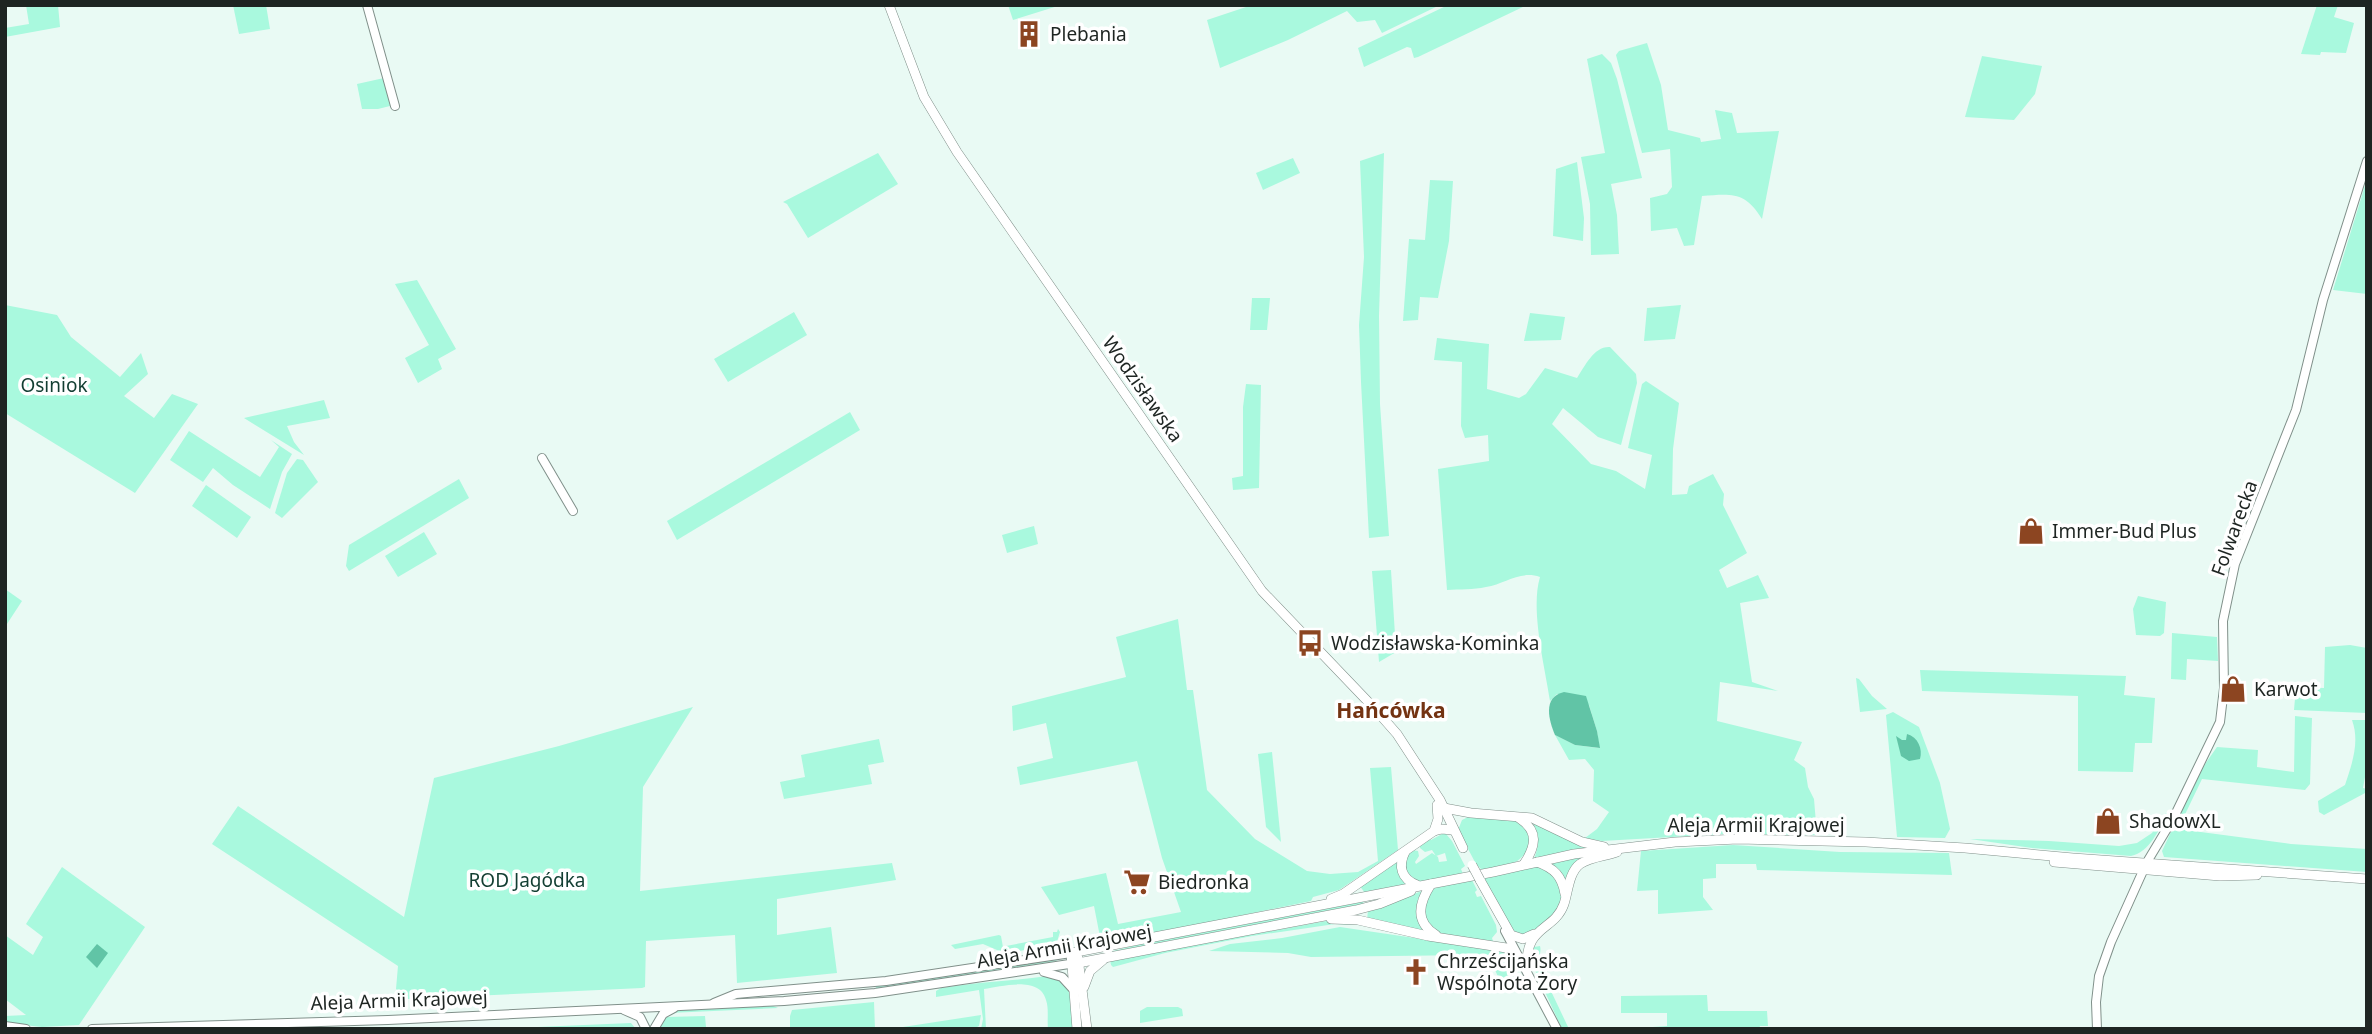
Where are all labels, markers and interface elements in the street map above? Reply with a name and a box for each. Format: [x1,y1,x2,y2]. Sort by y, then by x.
building icon: Plebania [1014,19,1044,49]
place label: Plebania [1050,21,1127,47]
street label: Wodzisławska [1097,331,1189,447]
park label: Osiniok [20,372,88,398]
street label: Folwarecka [2205,477,2263,579]
shop icon: Immer-Bud Plus [2016,516,2046,546]
place label: Immer-Bud Plus [2052,518,2197,544]
bus stop icon: Wodzisławska-Kominka [1295,628,1325,658]
place label: Wodzisławska-Kominka [1331,630,1539,656]
shop icon: Karwot [2218,674,2248,704]
place label: Karwot [2254,676,2318,702]
district label: Hańcówka [1336,696,1446,724]
shop icon: ShadowXL [2093,806,2123,836]
place label: ShadowXL [2129,808,2221,834]
street label: Aleja Armii Krajowej [1667,812,1845,838]
park label: ROD Jagódka [469,867,585,893]
supermarket icon: Biedronka [1122,867,1152,897]
place label: Biedronka [1158,869,1249,895]
street label: Aleja Armii Krajowej [974,918,1154,974]
place label: Chrześcijańska Wspólnota Żory [1437,948,1578,996]
church icon: Chrześcijańska Wspólnota Żory [1401,957,1431,987]
street label: Aleja Armii Krajowej [310,984,488,1016]

